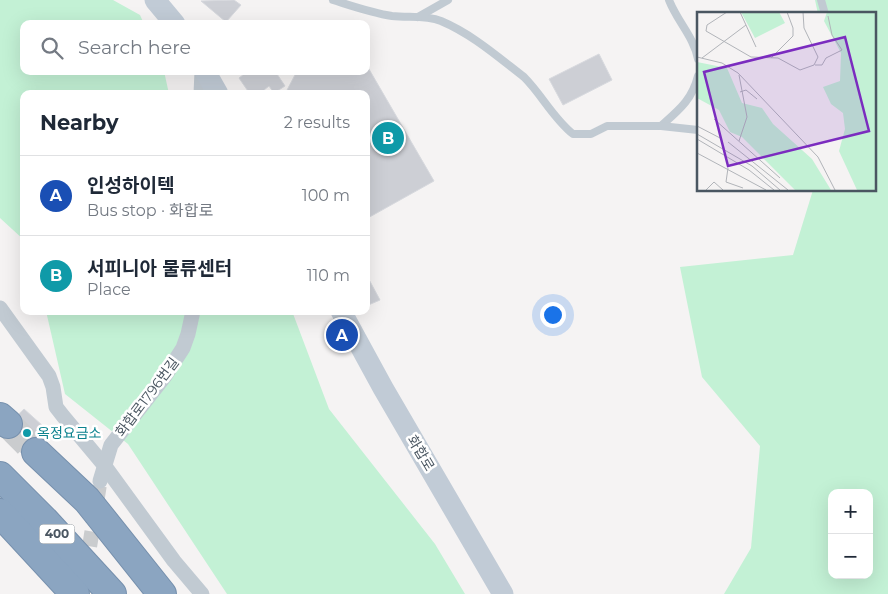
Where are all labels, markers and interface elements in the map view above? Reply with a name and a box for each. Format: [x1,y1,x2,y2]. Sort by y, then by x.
inset map [697,12,876,191]
search box [20,20,370,75]
icon: search [38,34,66,62]
text: Search here [78,36,191,59]
text: Nearby [40,110,119,135]
text: 2 results [284,113,350,132]
pin: B [372,119,404,157]
text: 인성하이텍 [87,174,174,197]
text: A [50,186,62,205]
text: 100 m [302,186,350,205]
text: Bus stop · 화합로 [87,201,213,220]
text: 서피니아 물류센터 [87,257,232,280]
text: B [50,266,62,285]
text: 110 m [307,266,350,285]
text: Place [87,280,131,299]
your location [540,302,566,328]
pin: A [326,316,358,354]
street label: 화합로1796번길 [111,354,183,440]
place label: 옥정요금소 [37,424,102,442]
marker: 옥정요금소 [21,427,33,439]
street label: 화합로 [403,432,439,474]
map controls [828,489,873,579]
button: + [828,489,873,534]
road number: 400 [40,524,74,544]
button: − [828,534,873,579]

